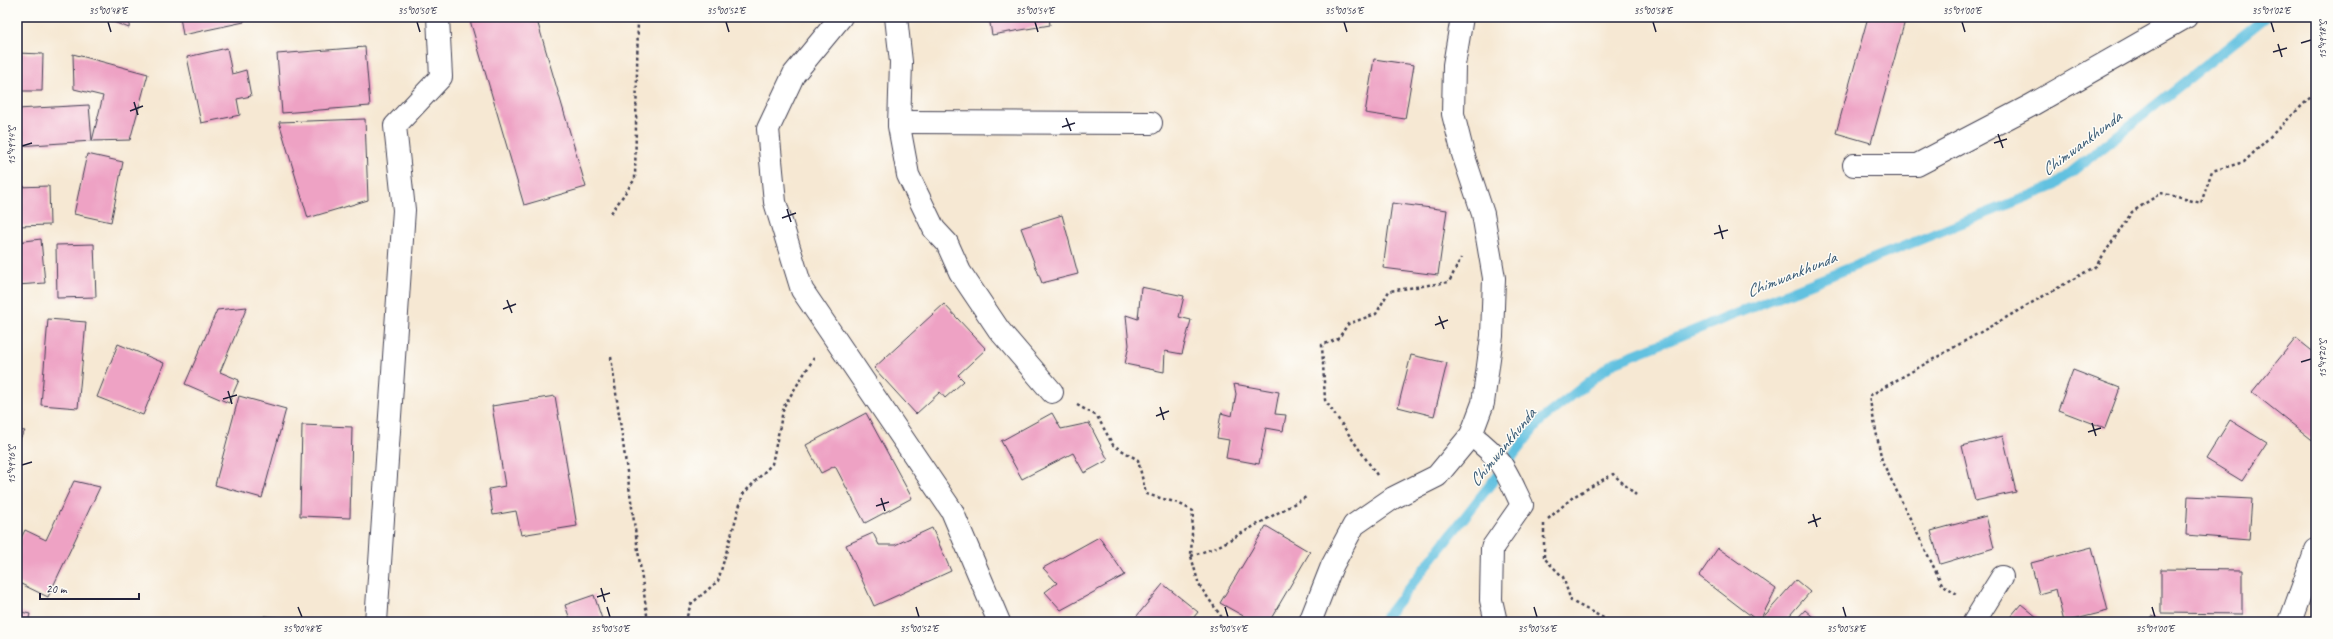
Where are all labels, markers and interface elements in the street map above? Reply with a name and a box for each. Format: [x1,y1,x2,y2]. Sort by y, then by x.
text: 35°00'48"E [89,4,129,17]
text: 35°00'50"E [398,4,438,17]
text: 35°00'52"E [707,4,747,17]
text: 35°00'54"E [1016,4,1056,17]
text: 35°00'56"E [1325,4,1365,17]
text: 35°00'58"E [1634,4,1674,17]
text: 35°01'00"E [1943,4,1983,17]
text: 35°01'02"E [2252,4,2292,17]
text: 15°49'18"S [2316,19,2329,59]
water label: Chimwankhunda [2037,106,2127,180]
text: 15°49'14"S [5,125,18,165]
water label: Chimwankhunda [1743,246,1840,302]
text: 15°49'20"S [2316,338,2329,378]
water label: Chimwankhunda [1464,403,1541,491]
text: 15°49'16"S [5,444,18,484]
scale bar [40,575,139,601]
text: 20 m [46,581,68,597]
text: 35°00'48"E [283,622,323,635]
text: 35°00'50"E [591,622,631,635]
text: 35°00'52"E [900,622,940,635]
text: 35°00'54"E [1209,622,1249,635]
text: 35°00'56"E [1518,622,1558,635]
text: 35°00'58"E [1827,622,1867,635]
text: 35°01'00"E [2136,622,2176,635]

